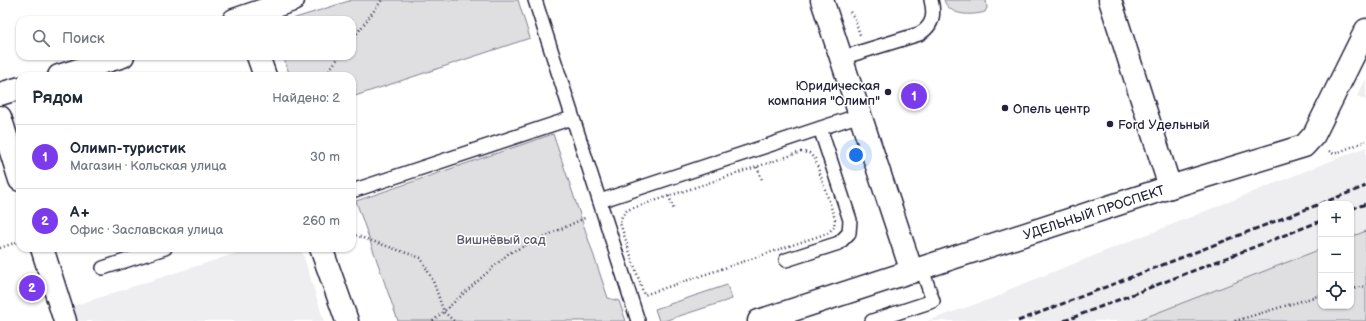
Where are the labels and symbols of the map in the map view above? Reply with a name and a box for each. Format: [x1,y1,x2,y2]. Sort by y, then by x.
place label: Юридическая компания "Олимп" [768,78,880,109]
pin: 1 [901,81,927,111]
marker: Юридическая компания "Олимп" [883,87,893,97]
place label: Опель центр [1013,101,1091,117]
marker: Опель центр [1000,103,1010,113]
place label: Ford Удельный [1118,117,1210,133]
marker: Ford Удельный [1105,119,1115,129]
your location [846,145,866,165]
street label: УДЕЛЬНЫЙ ПРОСПЕКТ [1021,182,1167,243]
park label: Вишнёвый сад [456,232,546,248]
pin: 2 [19,273,45,303]

